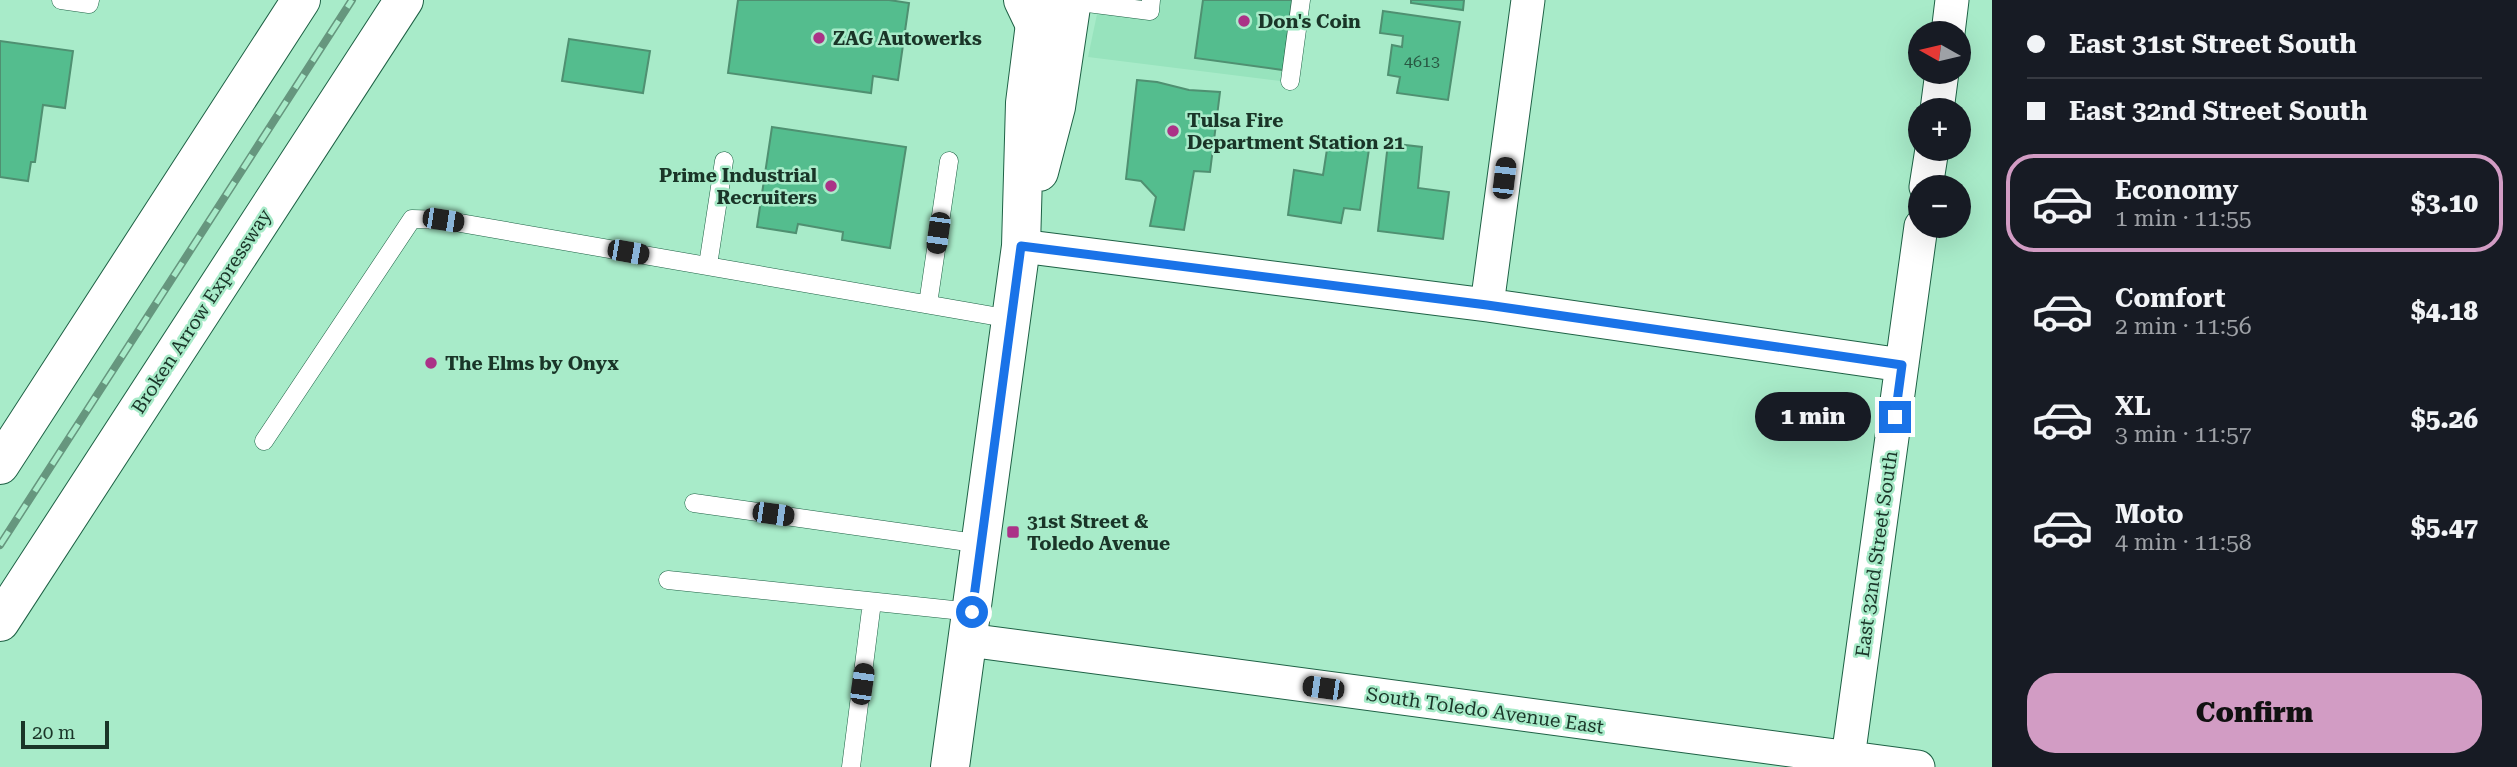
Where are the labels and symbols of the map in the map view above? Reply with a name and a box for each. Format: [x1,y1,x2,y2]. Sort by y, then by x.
place label: Don's Coin [1258,10,1361,33]
marker: Don's Coin [1236,13,1252,29]
north arrow [1908,21,1970,84]
place label: ZAG Autowerks [833,27,982,50]
marker: ZAG Autowerks [811,30,827,46]
house number: 4613 [1404,52,1440,71]
place label: Tulsa Fire Department Station 21 [1187,109,1405,154]
marker: Tulsa Fire Department Station 21 [1165,123,1181,139]
car [1492,156,1517,200]
place label: Prime Industrial Recruiters [659,164,817,209]
marker: Prime Industrial Recruiters [823,178,839,194]
street label: Broken Arrow Expressway [127,204,277,418]
car [421,206,466,234]
car [925,211,952,255]
car [606,238,651,266]
place label: The Elms by Onyx [445,352,619,375]
marker: The Elms by Onyx [423,355,439,371]
callout: 1 min [1755,392,1870,442]
route end [1879,401,1911,433]
street label: East 32nd Street South [1851,449,1902,659]
car [751,501,796,527]
place label: 31st Street & Toledo Avenue [1027,510,1170,555]
marker: 31st Street & Toledo Avenue [1005,524,1021,540]
route start [956,596,988,628]
car [849,662,876,706]
car [1301,675,1346,701]
street label: South Toledo Avenue East [1365,682,1605,739]
scale bar [21,718,108,750]

